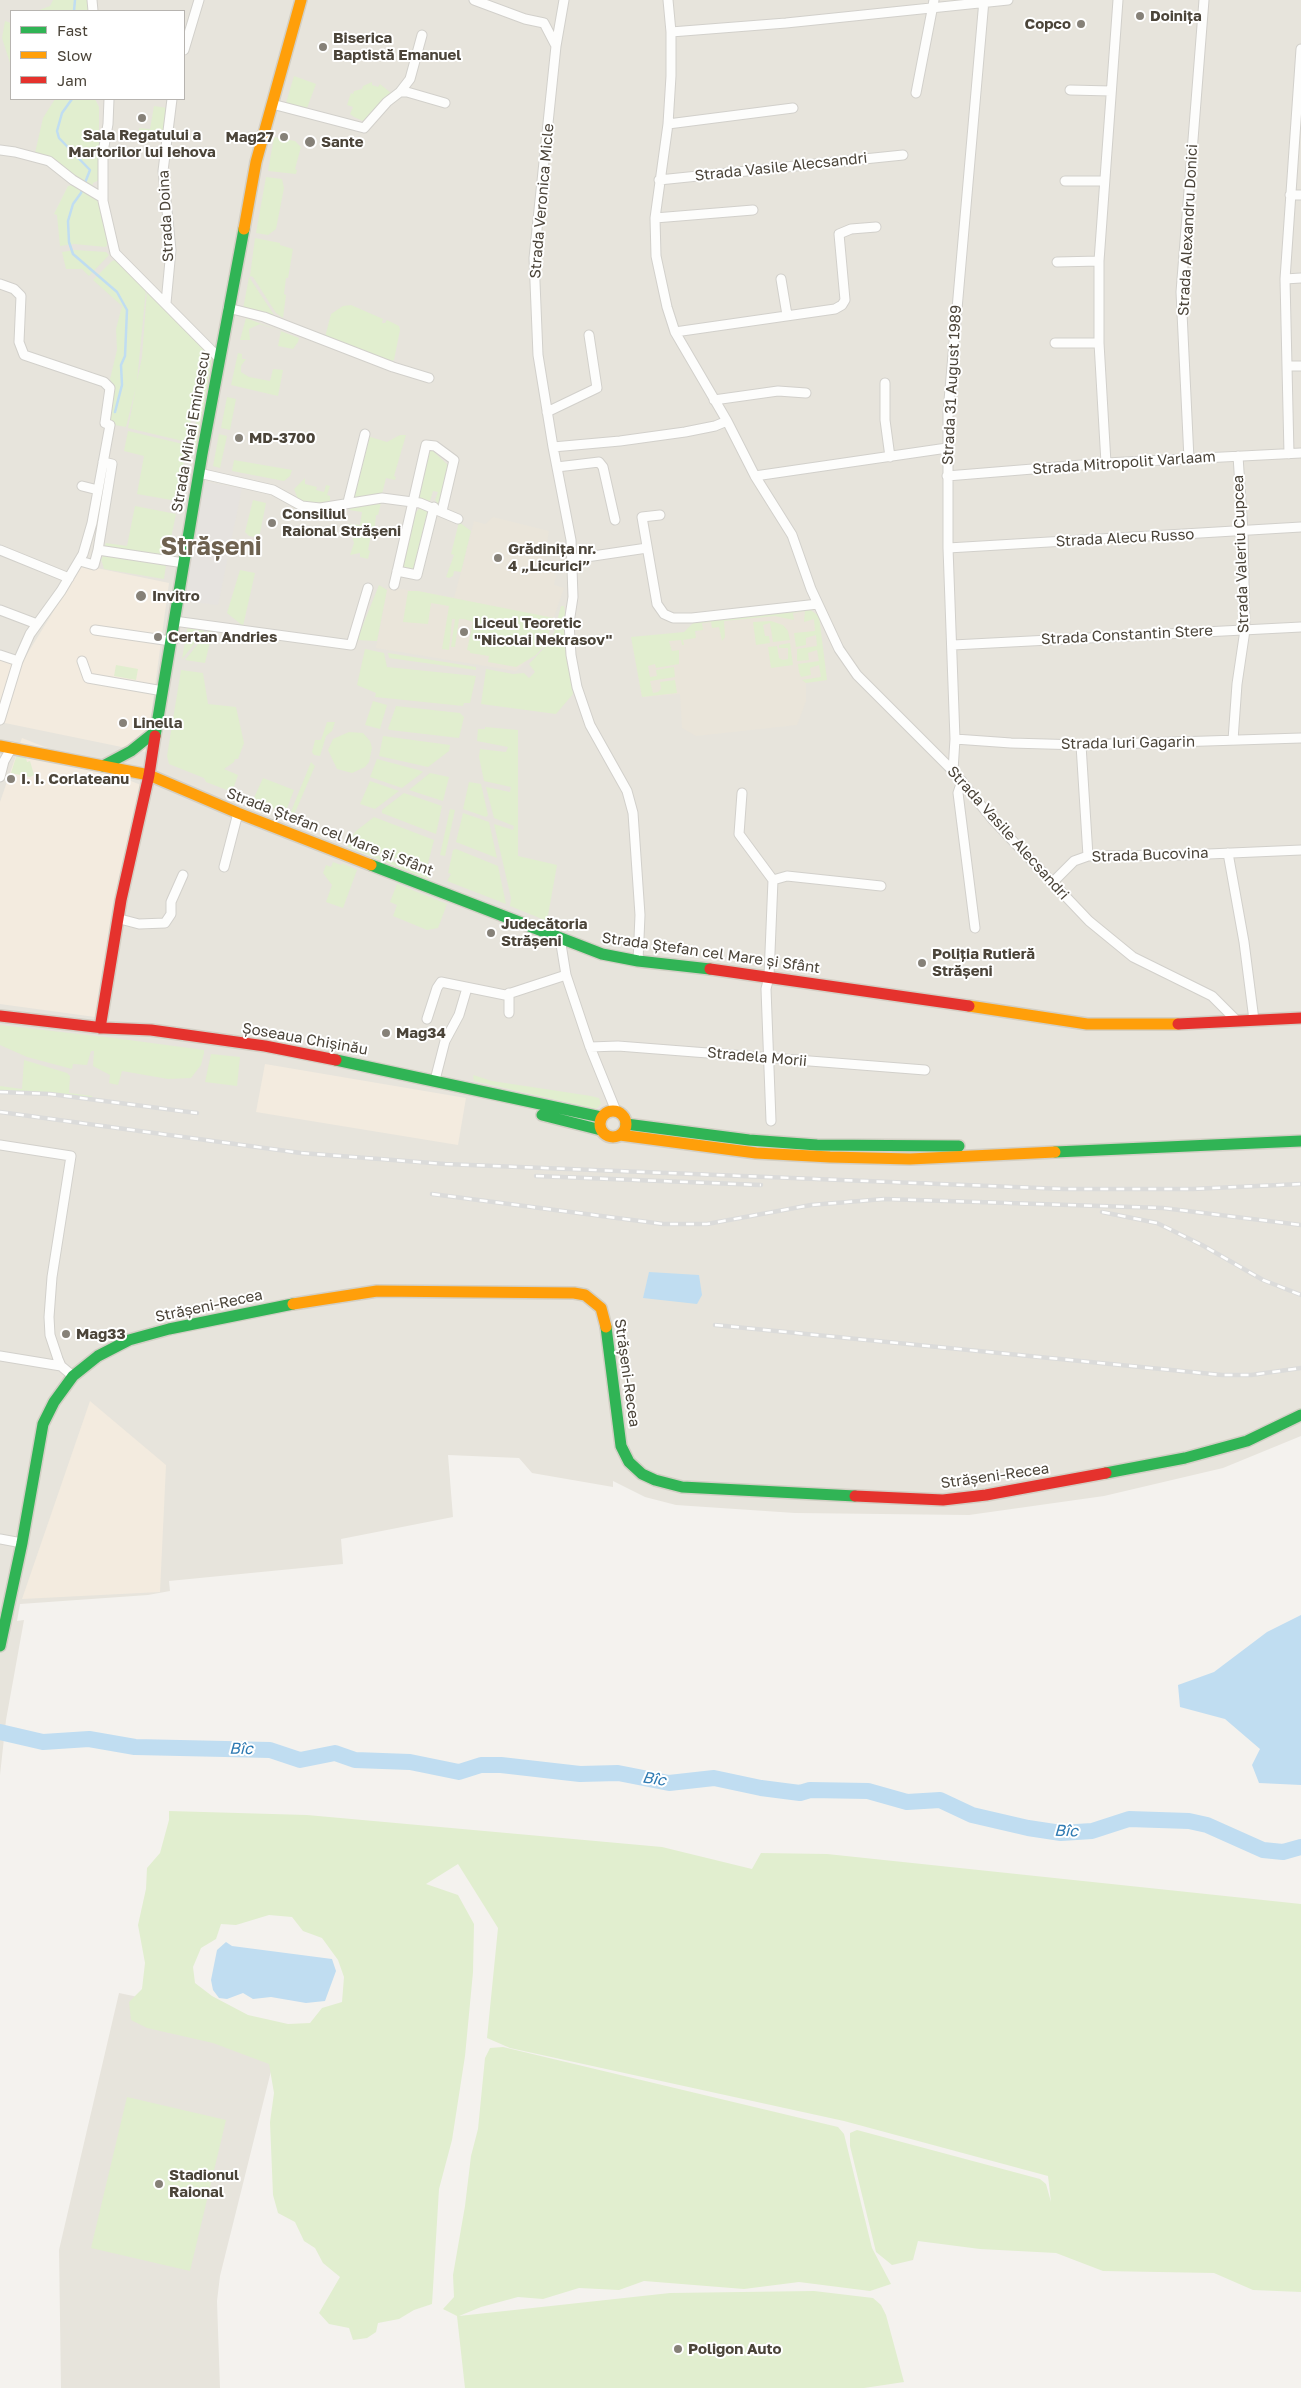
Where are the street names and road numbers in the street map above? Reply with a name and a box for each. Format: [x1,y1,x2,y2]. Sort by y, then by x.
street label: Strada Veronica Micle [526,123,558,279]
street label: Strada Alexandru Donici [1175,143,1201,317]
street label: Strada Vasile Alecsandri [694,149,868,185]
street label: Strada Doina [155,170,177,262]
street label: Strada 31 August 1989 [939,305,965,465]
street label: Strada Mihai Eminescu [168,350,214,514]
street label: Strada Mitropolit Varlaam [1032,448,1216,478]
street label: Strada Valeriu Cupcea [1229,475,1253,633]
street label: Strada Alecu Russo [1055,525,1195,551]
street label: Strada Constantin Stere [1041,622,1213,648]
street label: Strada Iuri Gagarin [1061,733,1195,753]
street label: Strada Vasile Alecsandri [943,762,1073,904]
street label: Strada Ștefan cel Mare și Sfânt [224,784,436,880]
street label: Strada Bucovina [1091,844,1209,866]
street label: Strada Ștefan cel Mare și Sfânt [601,929,821,977]
street label: Șoseaua Chișinău [241,1019,369,1059]
street label: Stradela Morii [706,1044,808,1070]
street label: Strășeni-Recea [154,1286,264,1326]
street label: Strășeni-Recea [610,1318,644,1428]
street label: Strășeni-Recea [940,1459,1050,1493]

